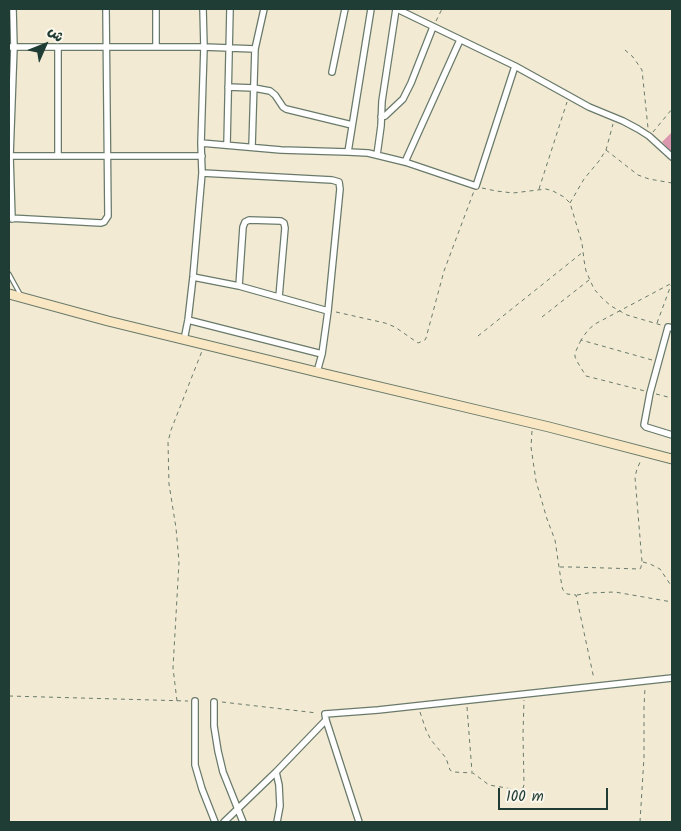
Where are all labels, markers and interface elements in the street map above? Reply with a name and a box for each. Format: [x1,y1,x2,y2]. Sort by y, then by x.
north arrow [20,20,70,70]
text: ش [43,21,69,48]
scale bar [501,778,611,810]
text: 100 m [506,785,544,809]

